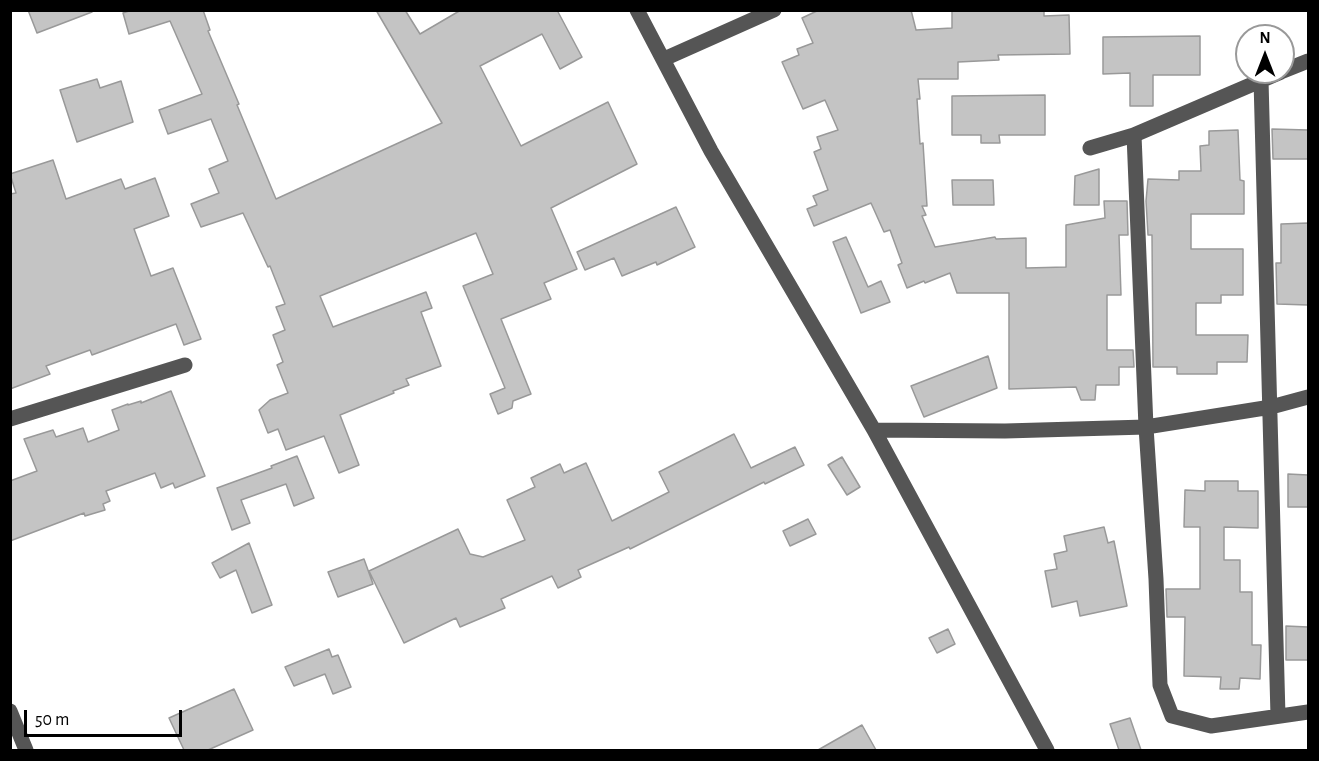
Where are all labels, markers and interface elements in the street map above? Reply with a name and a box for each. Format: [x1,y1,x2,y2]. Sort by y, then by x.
north arrow [1235,24,1295,84]
text: N [1259,30,1271,46]
scale bar [27,698,184,736]
text: 50 m [35,711,69,729]

